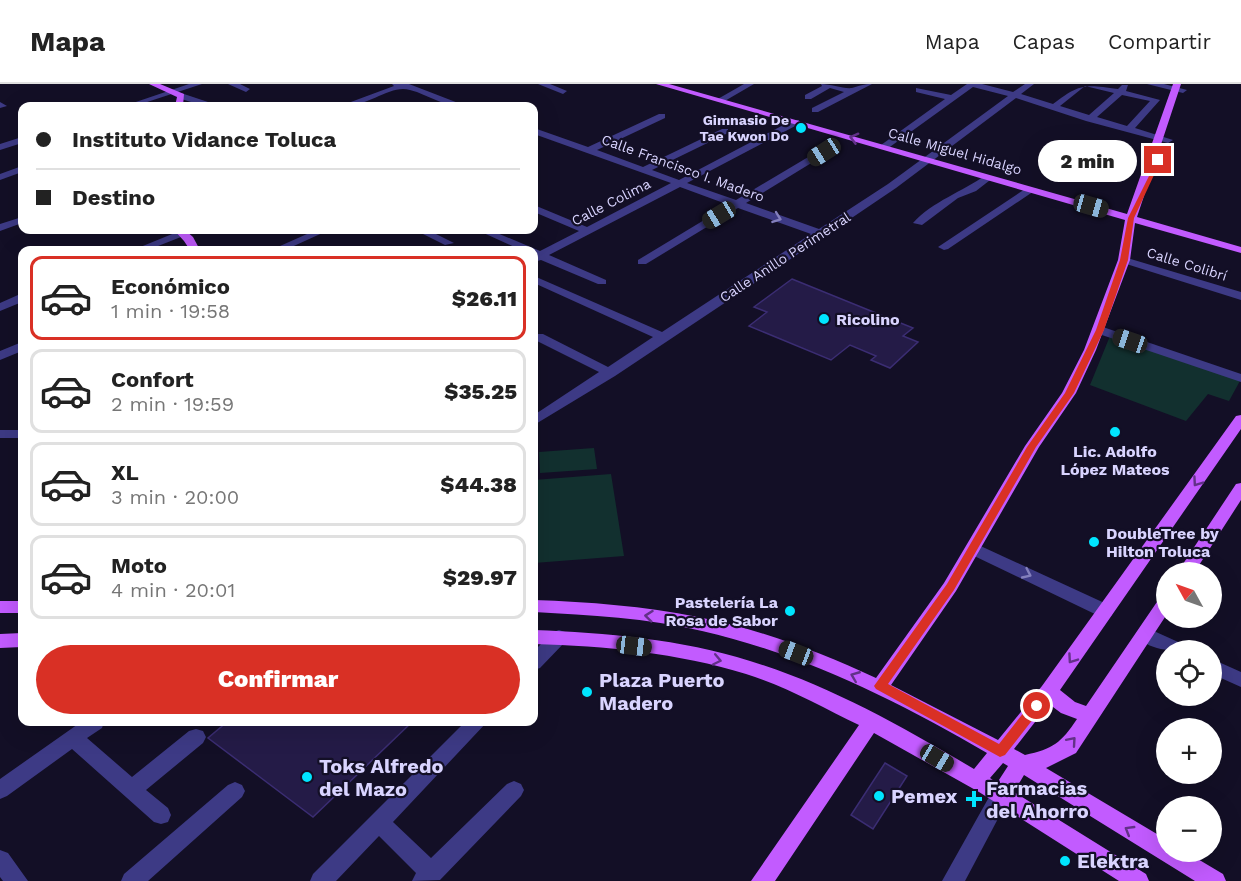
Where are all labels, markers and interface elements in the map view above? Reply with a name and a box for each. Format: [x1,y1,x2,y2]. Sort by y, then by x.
text: Mapa [30,25,105,58]
text: Mapa [925,29,980,54]
text: Capas [1013,29,1075,54]
text: Compartir [1108,29,1211,54]
place label: Gimnasio De Tae Kwon Do [700,112,789,144]
marker: Gimnasio De Tae Kwon Do [794,121,808,135]
street label: Calle Miguel Hidalgo [886,124,1024,178]
text: Instituto Vidance Toluca [72,127,336,152]
street label: Calle Francisco I. Madero [599,131,767,205]
one-way arrow [849,133,860,145]
car [804,135,844,169]
callout: 2 min [1038,139,1137,181]
route end [1144,146,1171,173]
text: 2 min [1060,149,1115,173]
street label: Calle Colima [569,175,653,229]
text: Destino [72,185,155,210]
car [1071,192,1111,220]
car [699,198,739,232]
street label: Calle Anillo Perimetral [717,208,854,305]
one-way arrow [772,210,782,223]
street label: Calle Colibrí [1145,244,1229,284]
icon: car [39,271,93,325]
text: Económico [111,274,230,299]
text: $26.11 [452,286,517,311]
text: 1 min · 19:58 [111,299,230,323]
place label: Ricolino [836,310,900,329]
marker: Ricolino [817,312,831,326]
car [1110,327,1150,355]
icon: car [39,364,93,418]
text: Confort [111,367,194,392]
text: $35.25 [444,379,517,404]
text: 2 min · 19:59 [111,392,234,416]
marker: Lic. Adolfo López Mateos [1108,425,1122,439]
place label: Lic. Adolfo López Mateos [1060,442,1170,479]
icon: car [39,457,93,511]
text: XL [111,460,139,485]
text: $44.38 [440,472,517,497]
one-way arrow [1193,476,1204,487]
text: 3 min · 20:00 [111,485,239,509]
place label: DoubleTree by Hilton Toluca [1106,524,1220,561]
marker: DoubleTree by Hilton Toluca [1087,535,1101,549]
icon: car [39,550,93,604]
text: Moto [111,553,167,578]
north arrow [1156,562,1222,628]
map controls [1156,562,1222,862]
text: $29.97 [443,565,517,590]
one-way arrow [1020,566,1031,578]
text: 4 min · 20:01 [111,578,235,602]
place label: Pastelería La Rosa de Sabor [665,593,779,630]
marker: Pastelería La Rosa de Sabor [783,604,797,618]
one-way arrow [644,610,654,623]
car [615,635,653,657]
car [776,638,816,668]
button: locate [1156,640,1222,706]
button: Confirmar [36,645,520,714]
one-way arrow [1068,652,1079,663]
one-way arrow [712,653,722,666]
place label: Plaza Puerto Madero [599,668,724,715]
one-way arrow [851,671,862,683]
marker: Plaza Puerto Madero [580,685,594,699]
route start [1023,692,1050,719]
button: + [1156,718,1222,784]
one-way arrow [1065,737,1076,748]
car [917,741,957,775]
place label: Toks Alfredo del Mazo [319,754,443,801]
marker: Toks Alfredo del Mazo [300,770,314,784]
place label: Farmacias del Ahorro [986,776,1089,823]
place label: Pemex [891,784,958,808]
marker: Pemex [872,789,886,803]
marker: Farmacias del Ahorro [967,792,981,806]
button: − [1156,796,1222,862]
one-way arrow [1125,825,1135,837]
place label: Elektra [1077,849,1149,873]
marker: Elektra [1058,854,1072,868]

